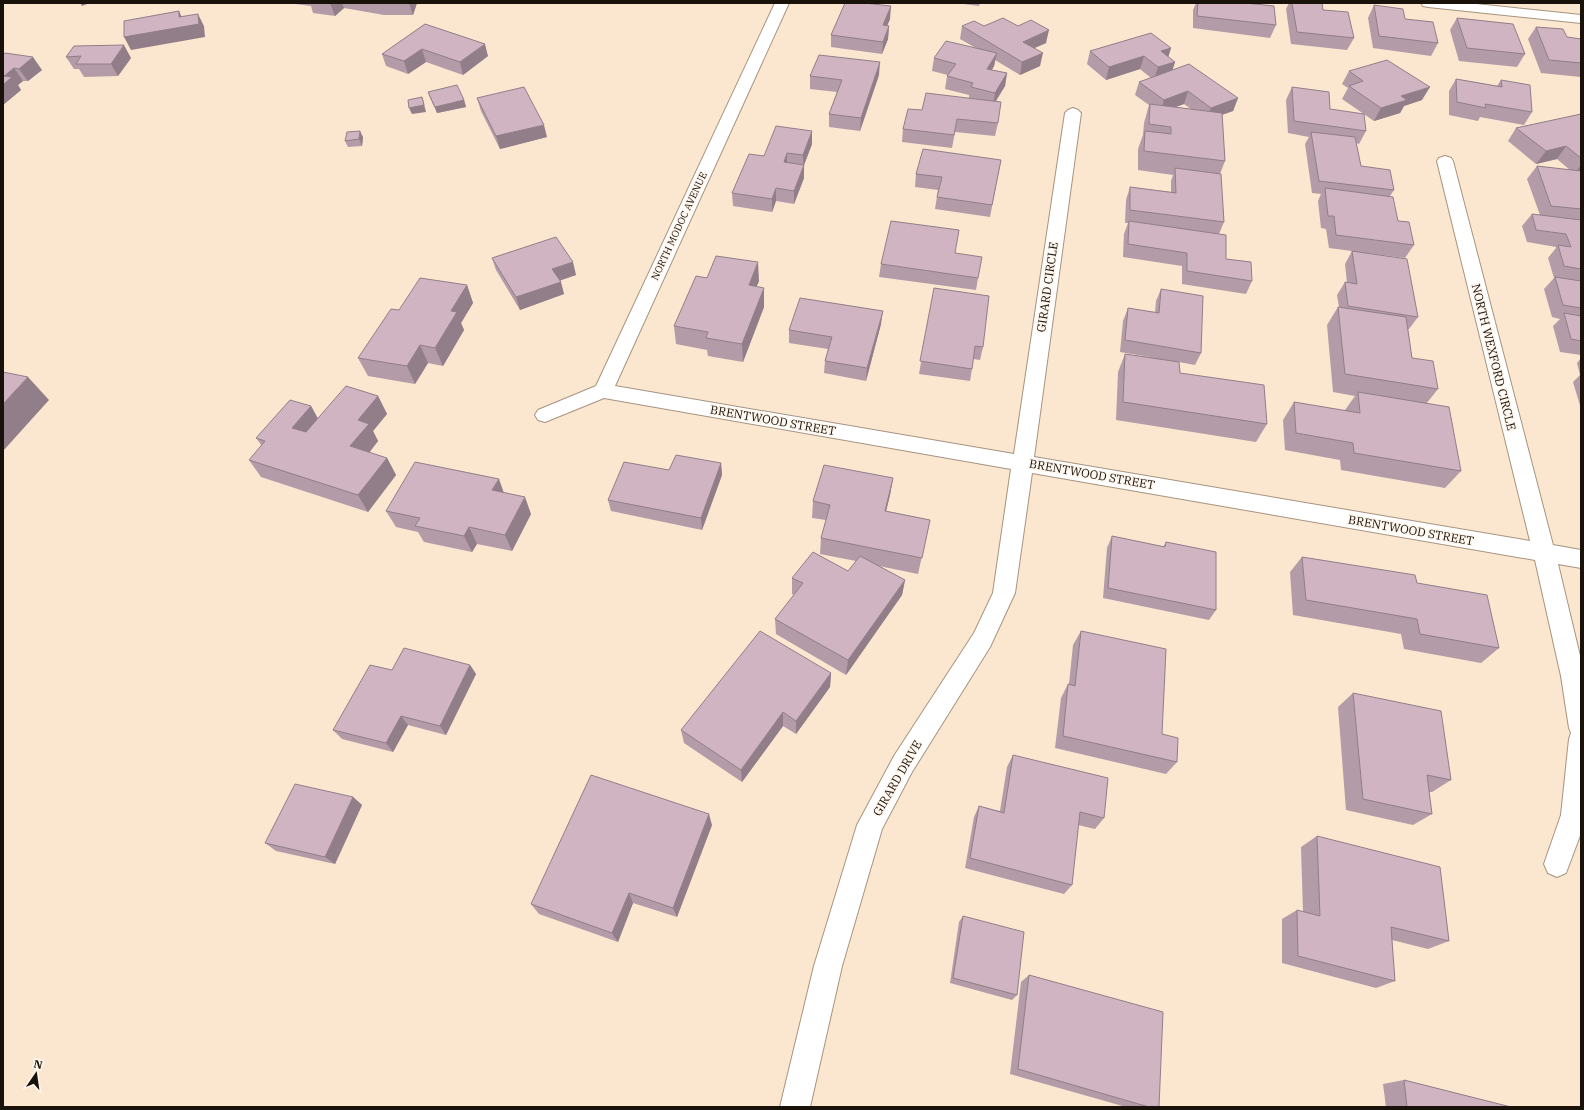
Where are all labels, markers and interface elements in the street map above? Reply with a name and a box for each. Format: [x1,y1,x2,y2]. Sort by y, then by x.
street label: NORTH MODOC AVENUE [648,170,710,282]
street label: GIRARD CIRCLE [1033,241,1061,333]
street label: NORTH WEXFORD CIRCLE [1468,282,1520,432]
street label: BRENTWOOD STREET [709,402,837,438]
street label: BRENTWOOD STREET [1028,456,1156,492]
street label: BRENTWOOD STREET [1347,512,1475,548]
street label: GIRARD DRIVE [869,737,925,819]
north arrow [16,1054,56,1094]
text: N [32,1056,44,1072]

